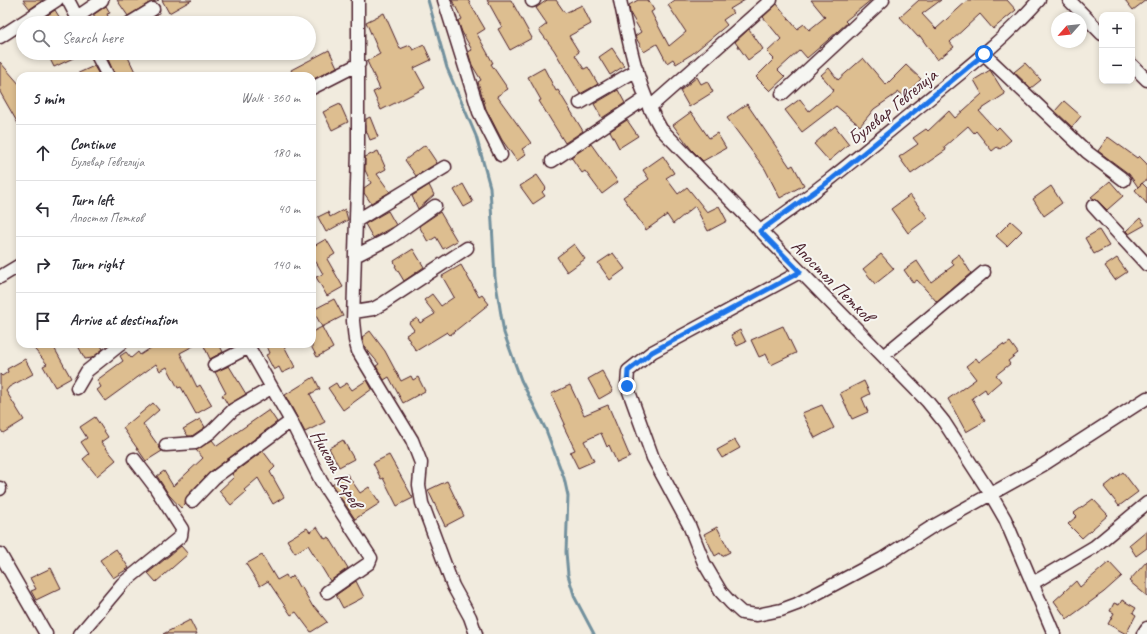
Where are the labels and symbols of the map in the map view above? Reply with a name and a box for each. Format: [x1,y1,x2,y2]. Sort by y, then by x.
north arrow [1051,12,1087,48]
route start [975,45,993,63]
street label: Булевар Гевгелија [843,62,944,150]
street label: Апостол Петков [786,234,882,330]
route end [618,377,636,395]
street label: Никола Карев [305,425,369,515]

